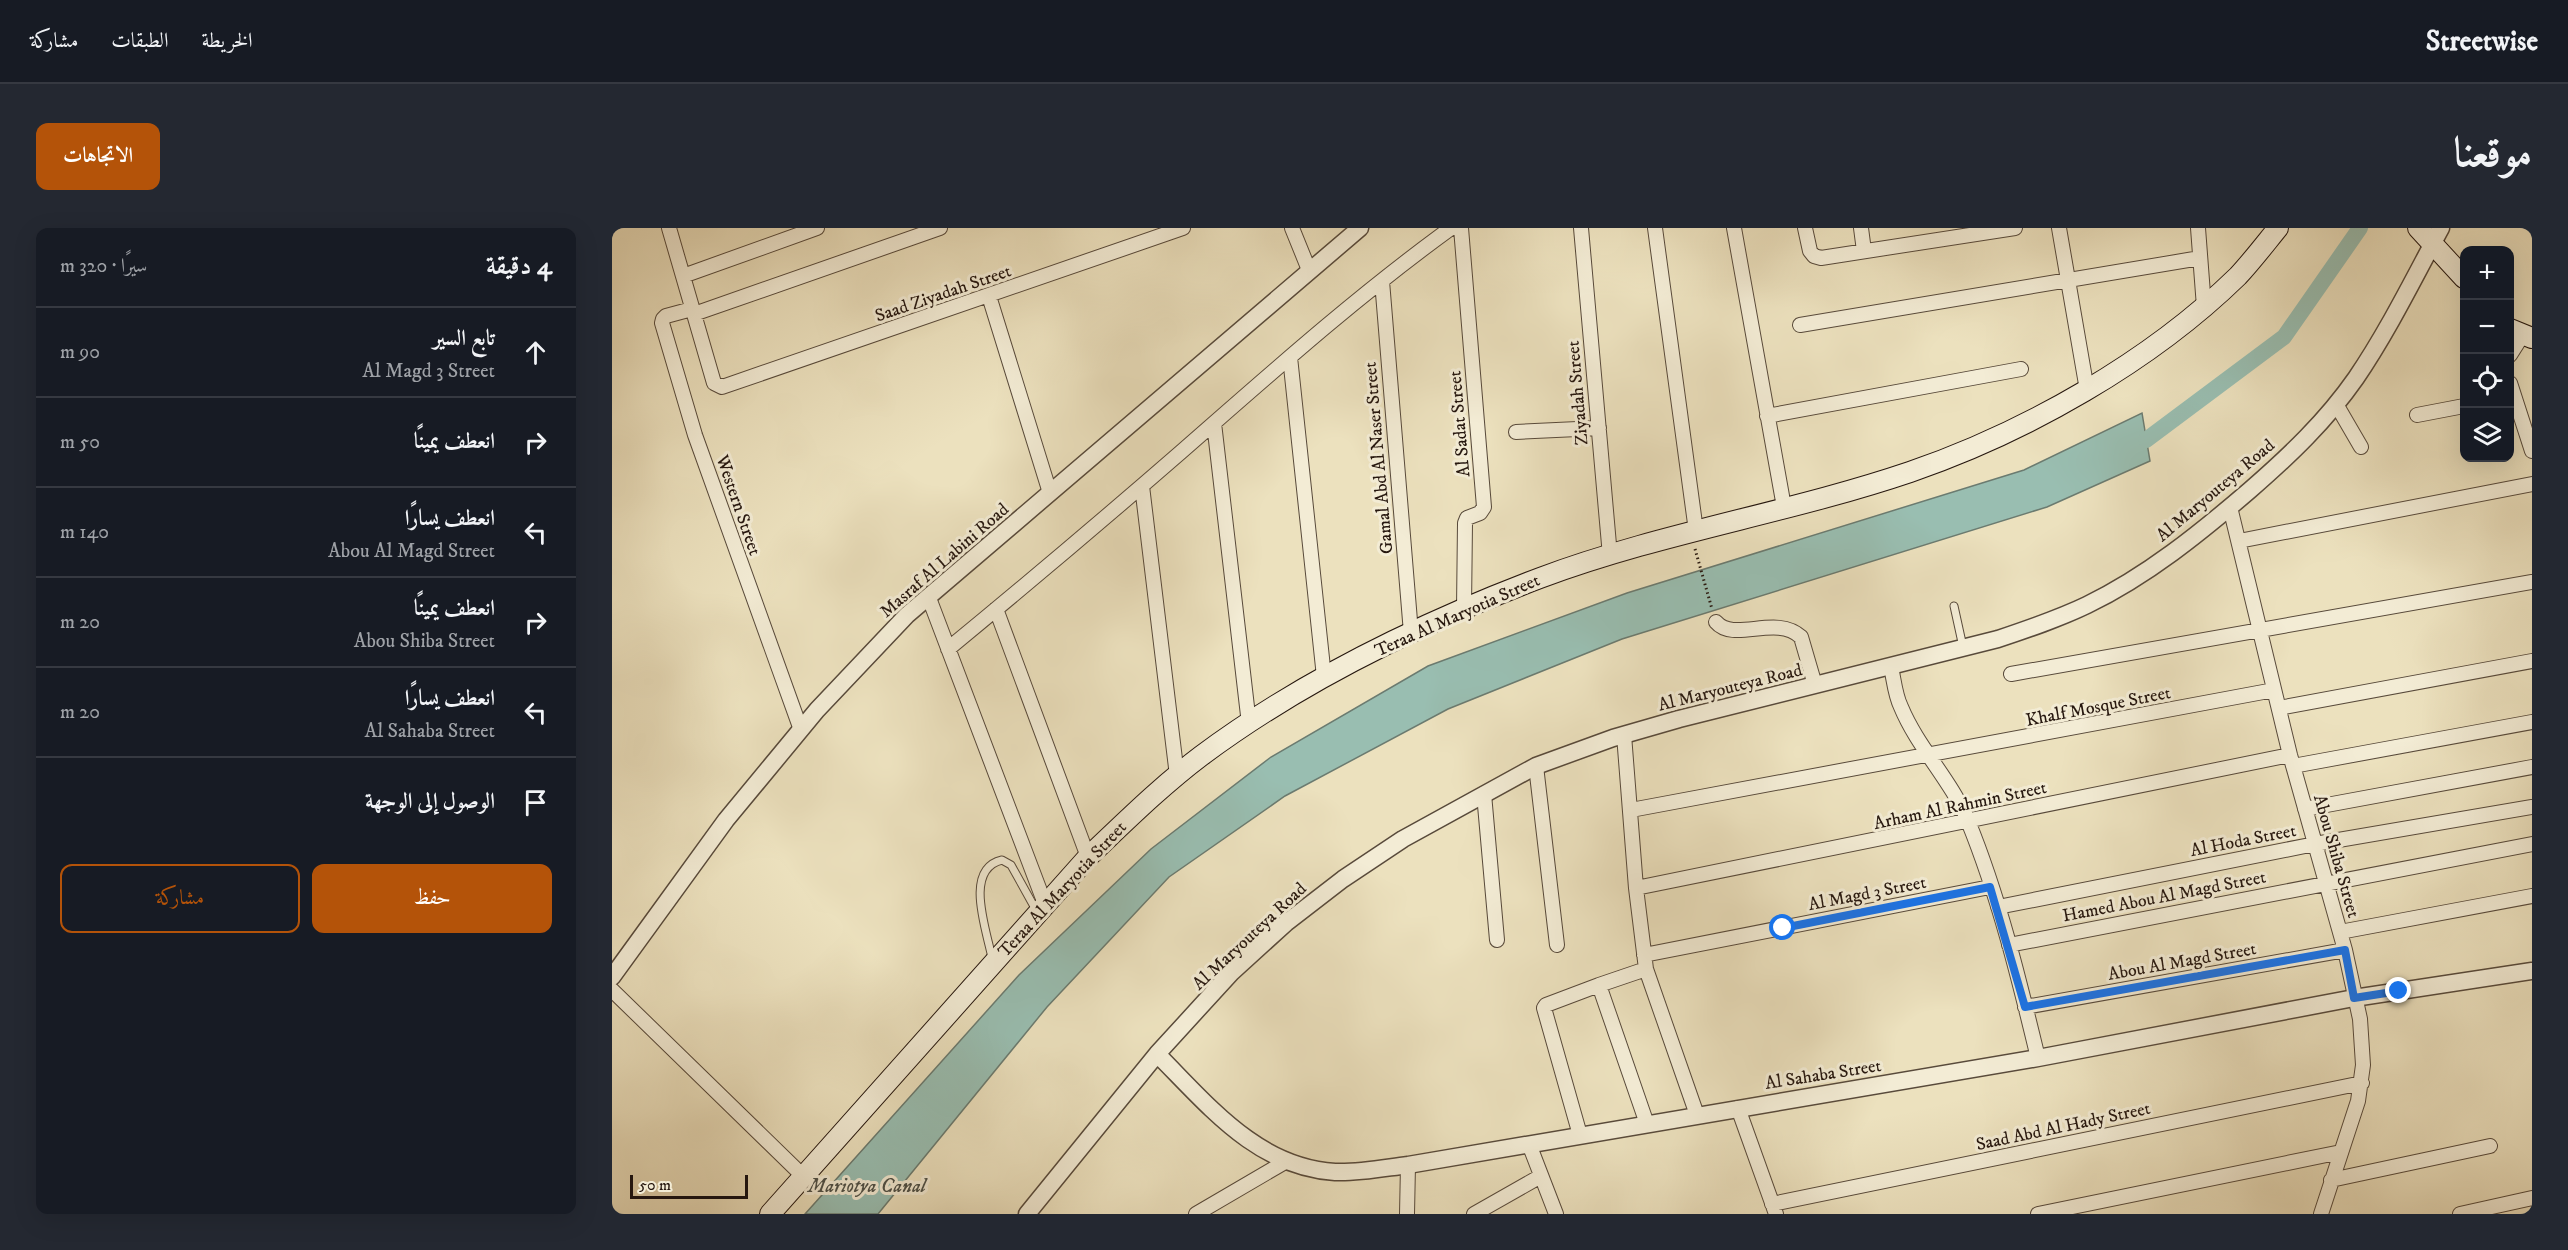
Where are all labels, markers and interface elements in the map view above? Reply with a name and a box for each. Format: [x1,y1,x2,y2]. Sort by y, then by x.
text: Streetwise [2426,24,2538,59]
text: مشاركة [30,28,78,54]
text: الطبقات [111,28,168,54]
text: الخريطة [201,28,253,54]
button: الاتجاهات [36,123,160,190]
text: موقعنا [2454,128,2532,180]
map controls [2460,246,2514,462]
button: + [2460,246,2514,300]
text: 4 دقيقة [486,250,552,283]
text: سيرًا · 320 m [60,254,147,279]
street label: Saad Ziyadah Street [872,260,1014,328]
button: − [2460,300,2514,354]
text: تابع السير [433,325,495,352]
icon: ahead [519,336,552,369]
street label: Ziyadah Street [1562,339,1594,446]
text: 90 m [60,340,100,365]
button: locate [2460,354,2514,408]
text: Al Magd 3 Street [362,359,495,384]
street label: Gamal Abd Al Naser Street [1360,361,1398,555]
street label: Al Sadat Street [1444,370,1476,478]
button: layers [2460,408,2514,462]
icon: right [519,426,552,459]
text: انعطف يمينًا [414,428,495,455]
text: 50 m [60,430,100,455]
street label: Al Maryouteya Road [2152,435,2279,547]
street label: Western Street [710,451,766,559]
street label: Masraf Al Labini Road [876,499,1014,623]
text: انعطف يسارًا [405,505,495,532]
icon: left [519,516,552,549]
text: 140 m [60,520,109,545]
text: Abou Al Magd Street [328,539,495,564]
street label: Teraa Al Maryotia Street [1371,570,1544,662]
text: انعطف يمينًا [414,595,495,622]
icon: right [519,606,552,639]
text: 20 m [60,610,100,635]
text: Abou Shiba Street [354,629,495,654]
street label: Al Maryouteya Road [1656,659,1805,717]
street label: Khalf Mosque Street [2024,682,2173,732]
text: انعطف يسارًا [405,685,495,712]
icon: left [519,696,552,729]
text: 20 m [60,700,100,725]
text: Al Sahaba Street [365,719,495,744]
street label: Arham Al Rahmin Street [1872,777,2049,835]
icon: arrive [519,786,552,819]
text: الوصول إلى الوجهة [365,788,495,815]
street label: Abou Shiba Street [2308,792,2364,921]
street label: Teraa Al Maryotia Street [994,817,1132,962]
street label: Al Hoda Street [2188,820,2298,862]
button: مشاركة [60,864,300,933]
button: حفظ [312,864,552,933]
street label: Hamed Abou Al Magd Street [2061,866,2268,928]
street label: Al Magd 3 Street [1806,872,1928,916]
street label: Al Maryouteya Road [1188,878,1311,995]
route start [1769,914,1795,940]
street label: Abou Al Magd Street [2106,938,2258,986]
route end [2385,977,2411,1003]
street label: Al Sahaba Street [1763,1055,1883,1095]
street label: Saad Abd Al Hady Street [1974,1098,2153,1156]
scale bar [630,1172,748,1200]
water label: Mariotya Canal [806,1174,928,1199]
text: 50 m [639,1175,671,1195]

